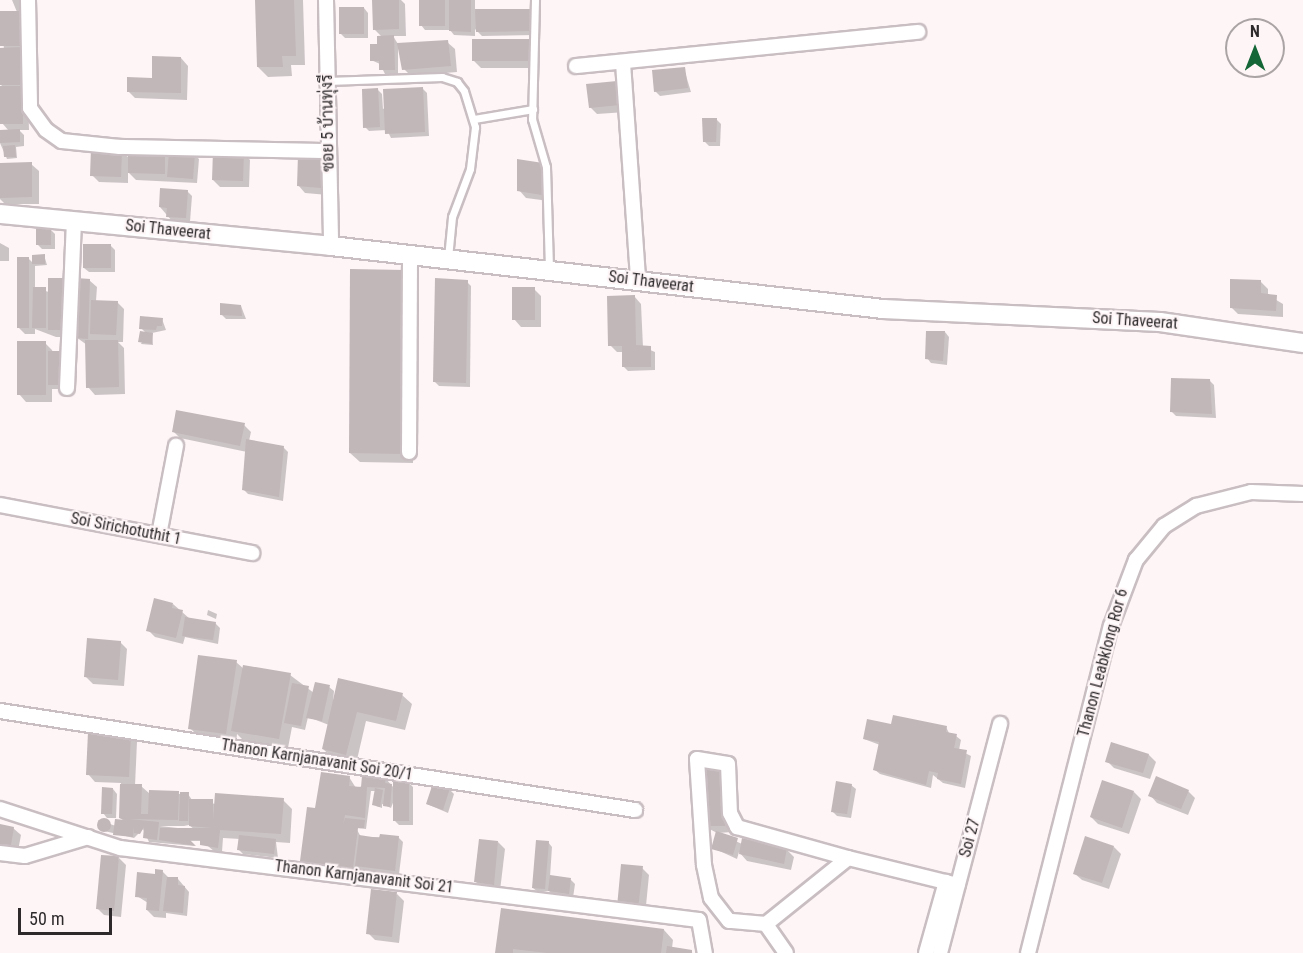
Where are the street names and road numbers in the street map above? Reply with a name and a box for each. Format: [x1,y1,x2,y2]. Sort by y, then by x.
street label: ซอย 5 บ้านทุ่งรี [318,74,338,172]
street label: Soi Thaveerat [124,216,212,244]
street label: Soi Thaveerat [607,267,695,297]
street label: Soi Thaveerat [1091,308,1179,334]
street label: Soi Sirichotuthit 1 [69,509,183,549]
street label: Thanon Leabklong Ror 6 [1074,587,1132,739]
street label: Thanon Karnjanavanit Soi 20/1 [220,735,414,785]
street label: Soi 27 [956,816,984,860]
street label: Thanon Karnjanavanit Soi 21 [273,856,455,898]

